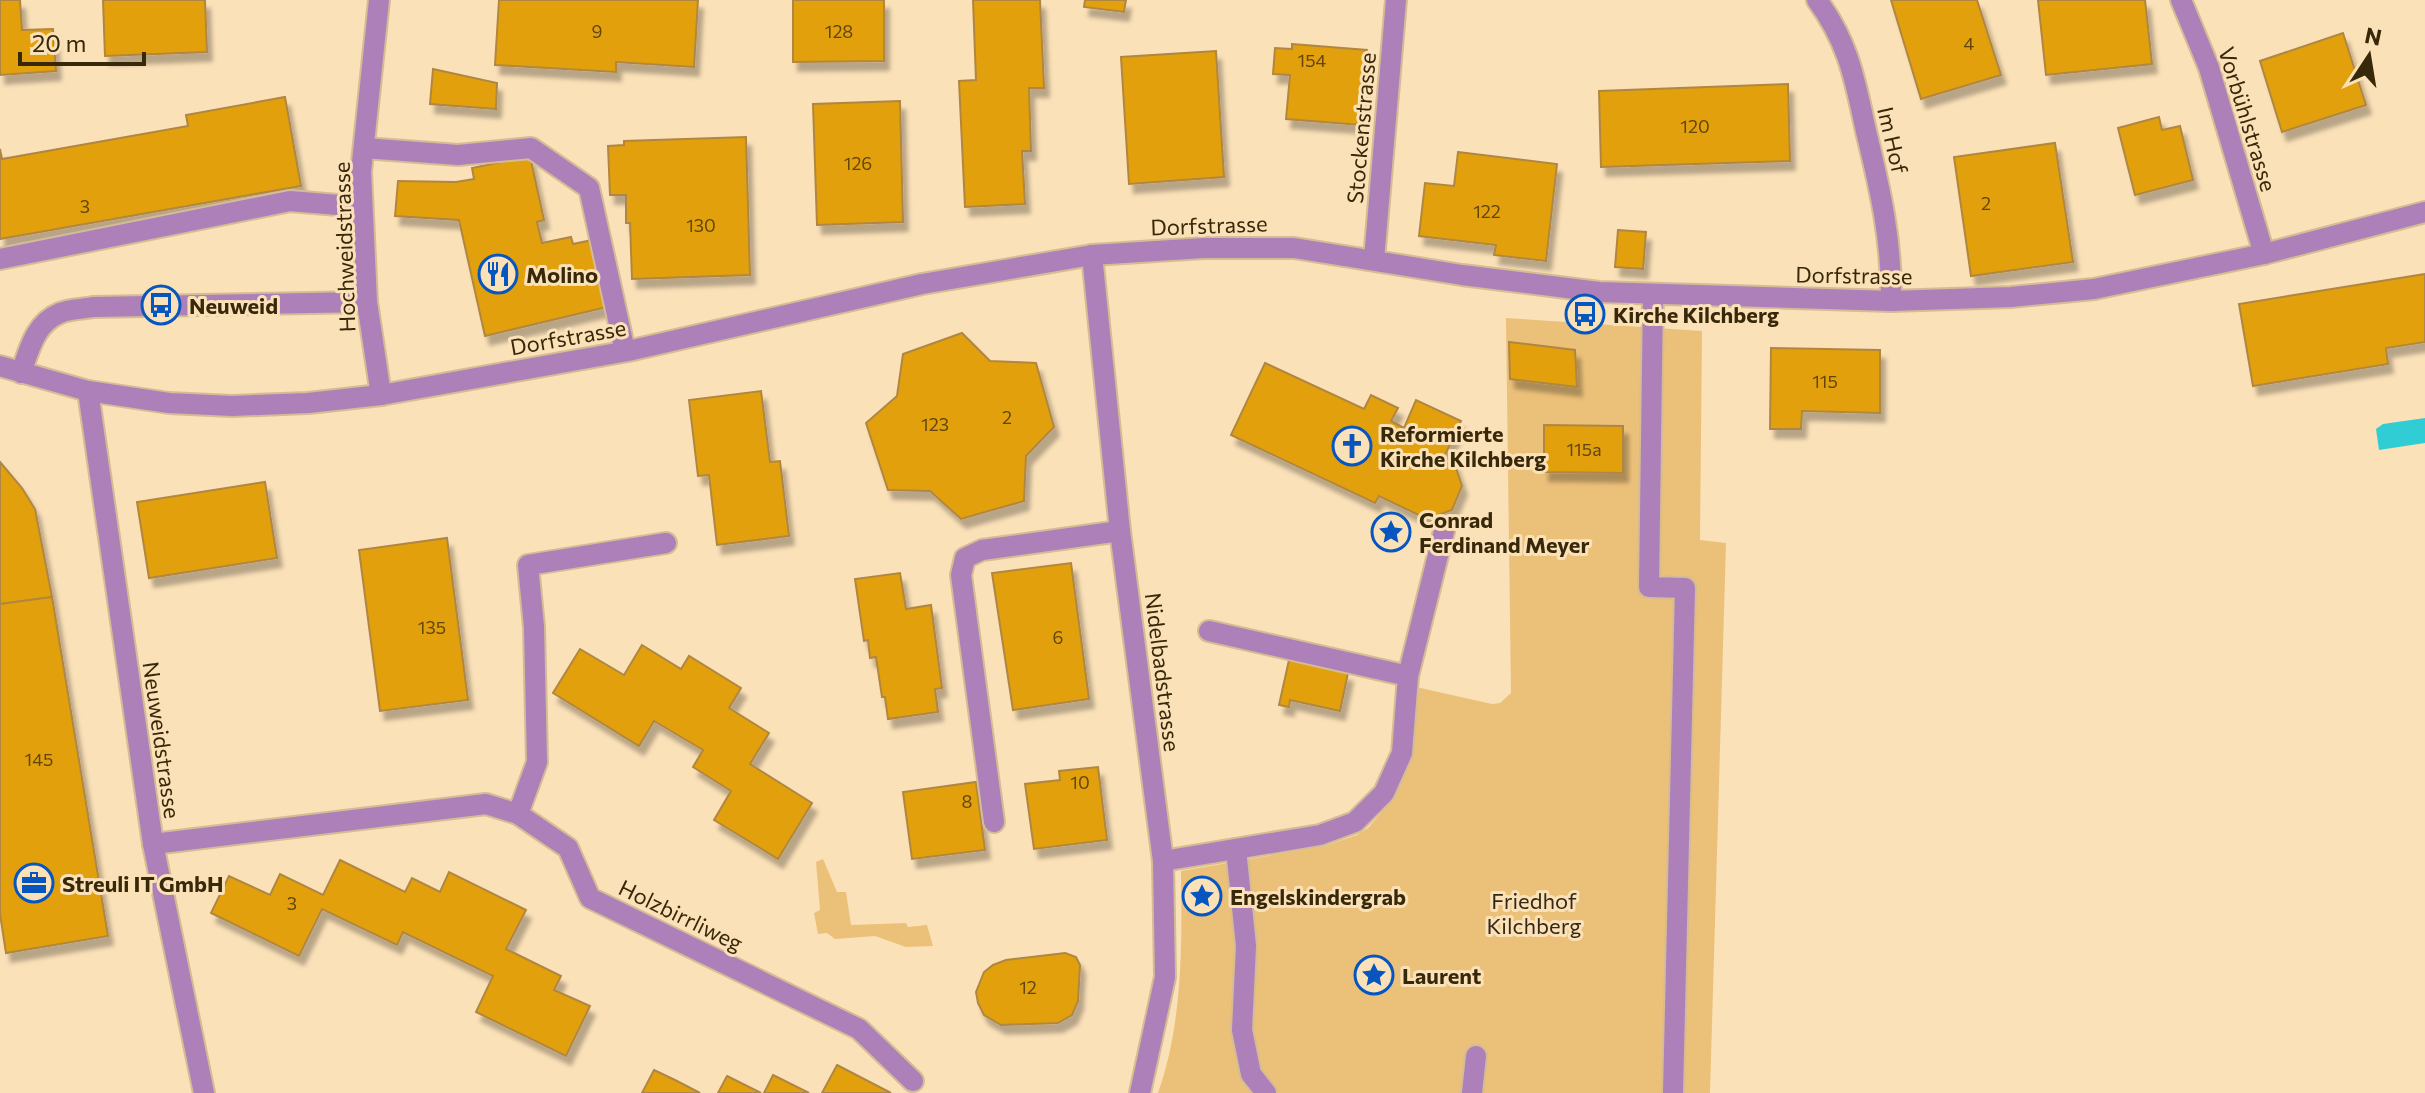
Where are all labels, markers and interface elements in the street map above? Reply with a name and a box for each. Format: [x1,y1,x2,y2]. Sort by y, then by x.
scale bar [20,16,144,66]
north arrow [2329,16,2409,96]
house number: 9 [592,20,602,42]
house number: 128 [825,20,853,42]
text: N [2362,21,2384,51]
text: 20 m [32,28,86,57]
house number: 4 [1964,32,1975,54]
street label: Vorbühlstrasse [2213,44,2283,194]
house number: 154 [1298,49,1327,71]
street label: Stockenstrasse [1341,51,1381,205]
street label: Im Hof [1872,104,1914,176]
house number: 120 [1680,115,1710,137]
house number: 126 [844,152,872,174]
street label: Hochweidstrasse [328,161,360,333]
house number: 2 [1981,192,1991,214]
house number: 3 [80,195,90,217]
house number: 122 [1473,200,1501,222]
street label: Dorfstrasse [1150,209,1268,241]
house number: 130 [686,214,716,236]
restaurant icon: Molino [477,253,519,295]
street label: Dorfstrasse [1795,260,1913,290]
place label: Molino [526,261,598,288]
bus stop icon: Neuweid [140,284,182,326]
place label: Neuweid [189,292,278,319]
bus stop icon: Kirche Kilchberg [1564,293,1606,335]
place label: Kirche Kilchberg [1613,301,1779,328]
street label: Dorfstrasse [508,314,628,360]
house number: 115 [1812,370,1838,392]
house number: 2 [1002,406,1012,428]
house number: 123 [921,413,949,435]
place label: Reformierte Kirche Kilchberg [1380,420,1546,472]
church icon: Reformierte Kirche Kilchberg [1331,425,1373,467]
house number: 115a [1566,438,1602,460]
place label: Conrad Ferdinand Meyer [1419,506,1589,558]
place icon: Conrad Ferdinand Meyer [1370,511,1412,553]
street label: Nidelbadstrasse [1140,591,1186,753]
house number: 135 [418,616,446,638]
house number: 6 [1053,626,1063,648]
street label: Neuweidstrasse [138,660,186,820]
house number: 145 [25,748,53,770]
house number: 10 [1070,771,1090,793]
house number: 8 [962,790,973,812]
office icon: Streuli IT GmbH [13,862,55,904]
place label: Streuli IT GmbH [62,870,224,897]
street label: Holzbirrliweg [615,873,747,957]
place icon: Engelskindergrab [1181,875,1223,917]
place label: Engelskindergrab [1230,883,1406,910]
park label: Friedhof Kilchberg [1487,887,1581,939]
house number: 3 [287,892,297,914]
place icon: Laurent [1353,954,1395,996]
place label: Laurent [1402,962,1481,989]
house number: 12 [1019,976,1037,998]

